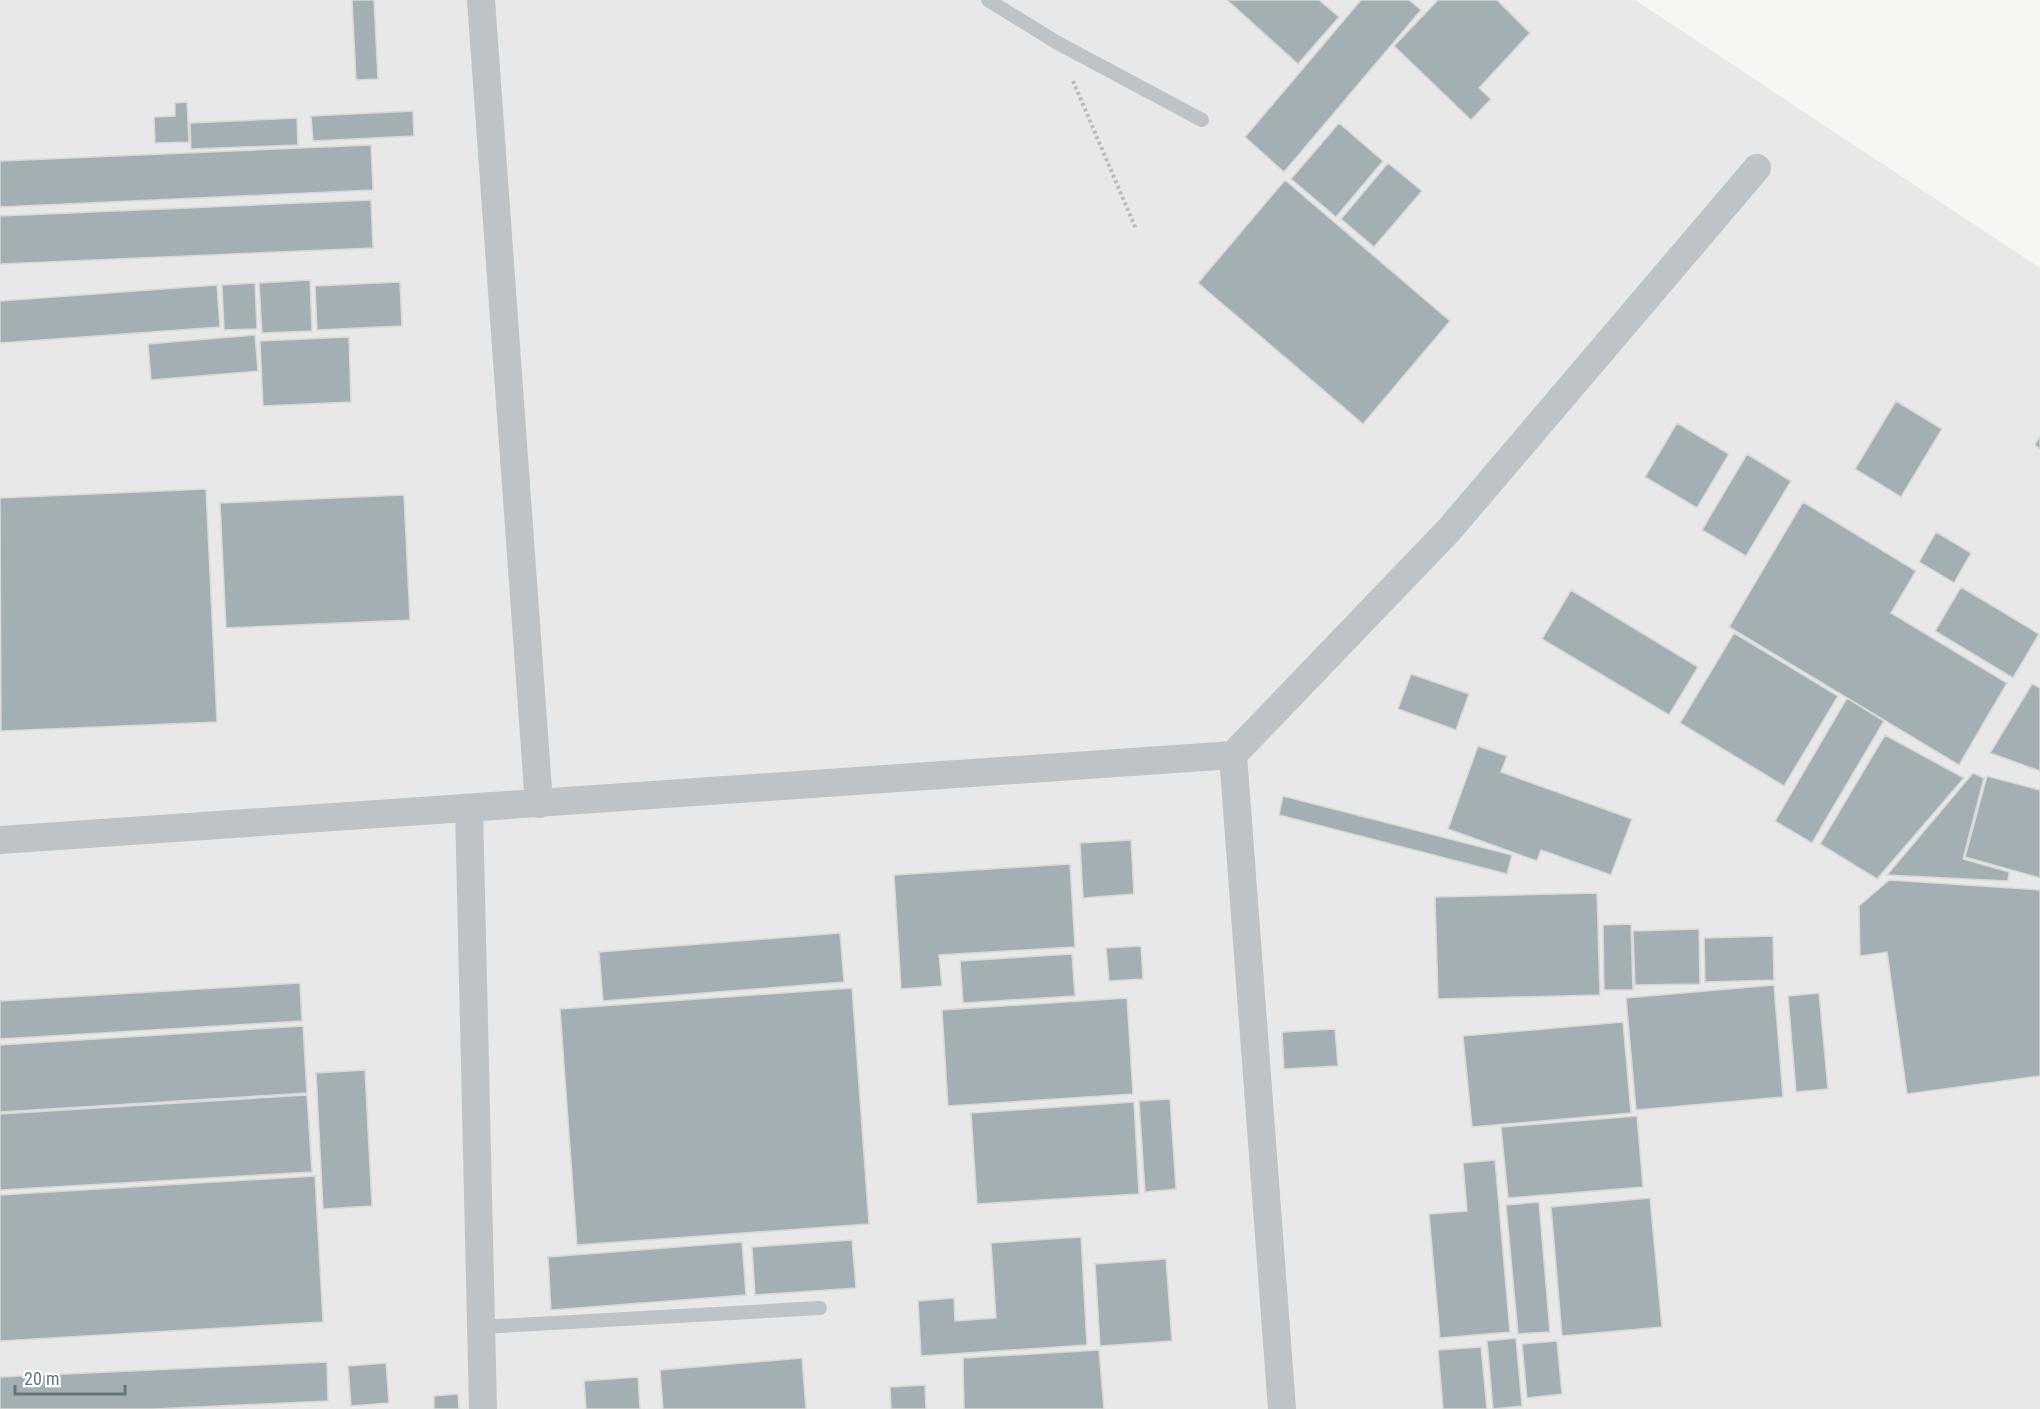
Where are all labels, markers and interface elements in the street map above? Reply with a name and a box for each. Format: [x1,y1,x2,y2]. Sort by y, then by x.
scale bar [15,1358,124,1396]
text: 20 m [24,1368,59,1389]

